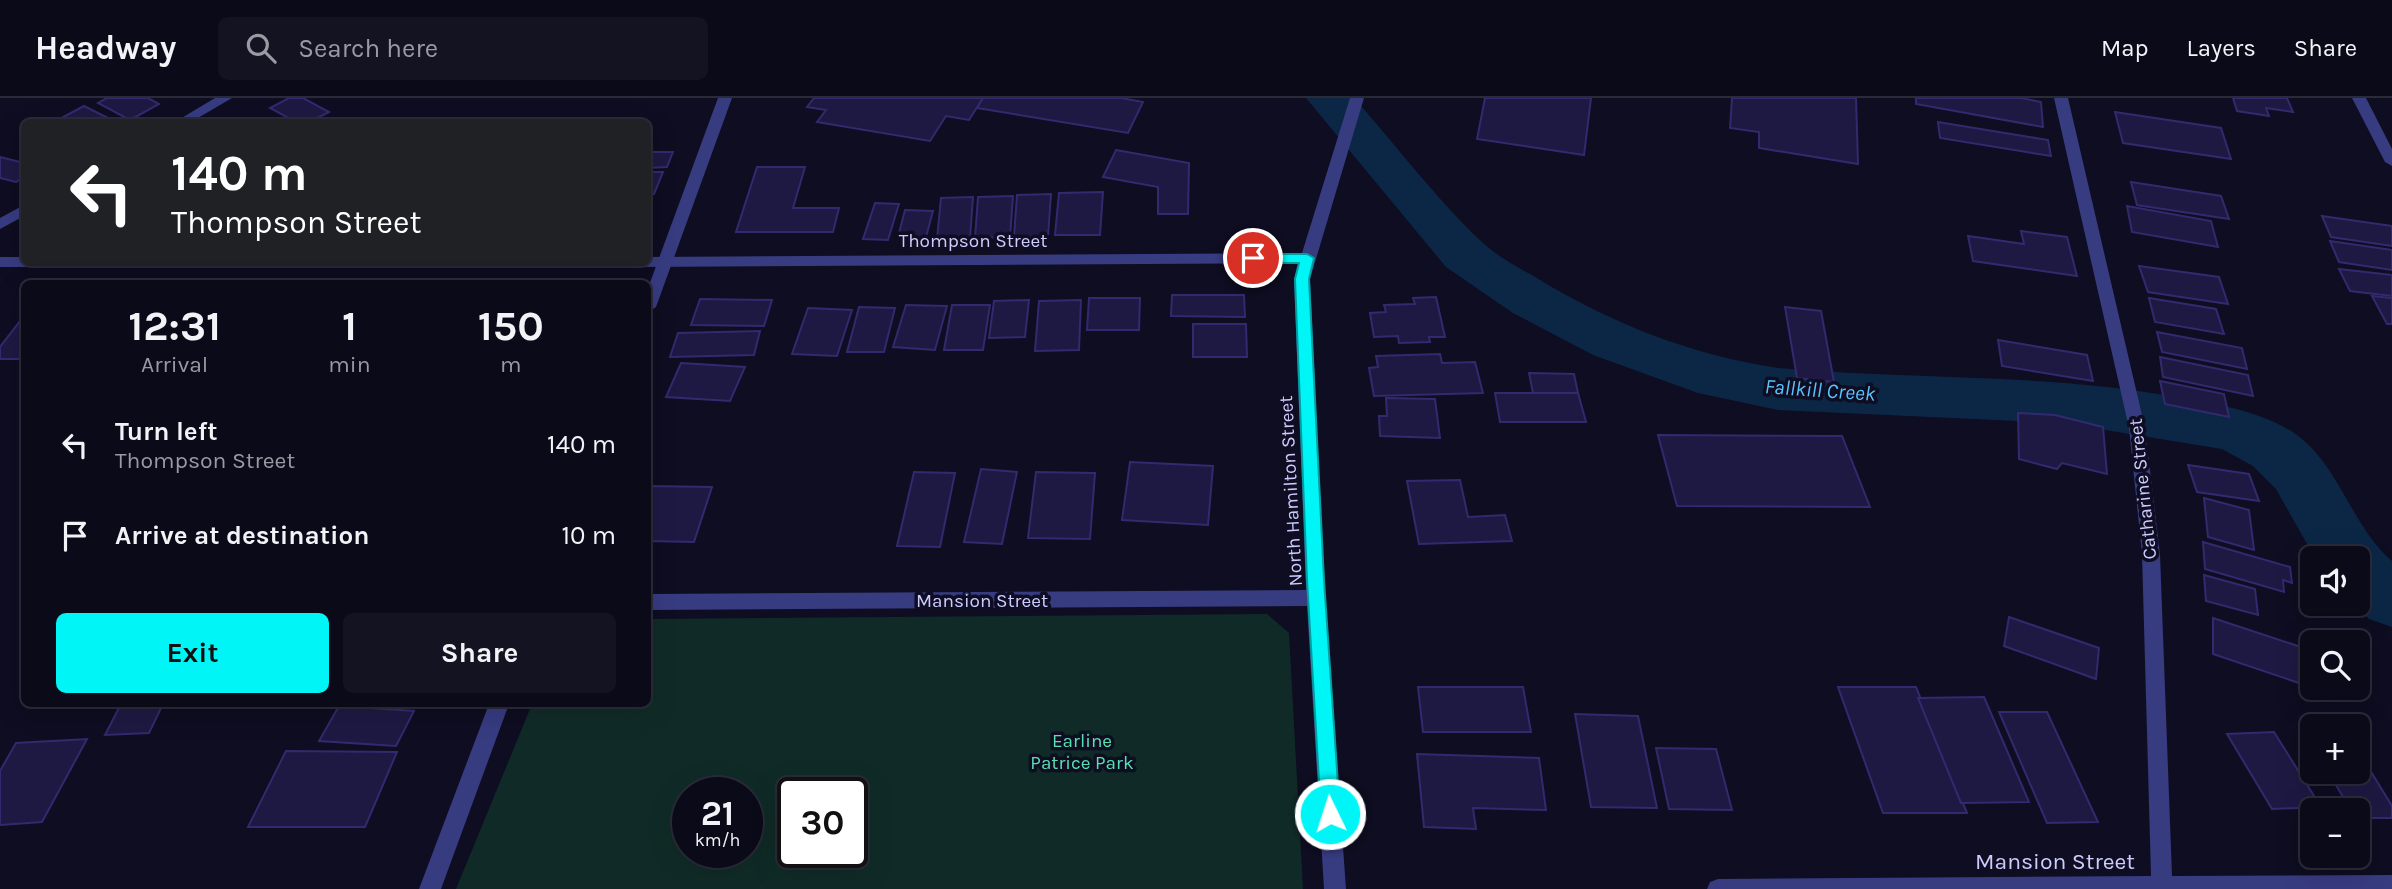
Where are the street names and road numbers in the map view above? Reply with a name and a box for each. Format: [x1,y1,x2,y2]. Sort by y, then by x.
street label: Thompson Street [899,230,1047,252]
street label: North Hamilton Street [1275,395,1307,587]
street label: Catharine Street [2125,417,2161,561]
street label: Mansion Street [916,590,1048,612]
street label: Mansion Street [1975,848,2135,875]

